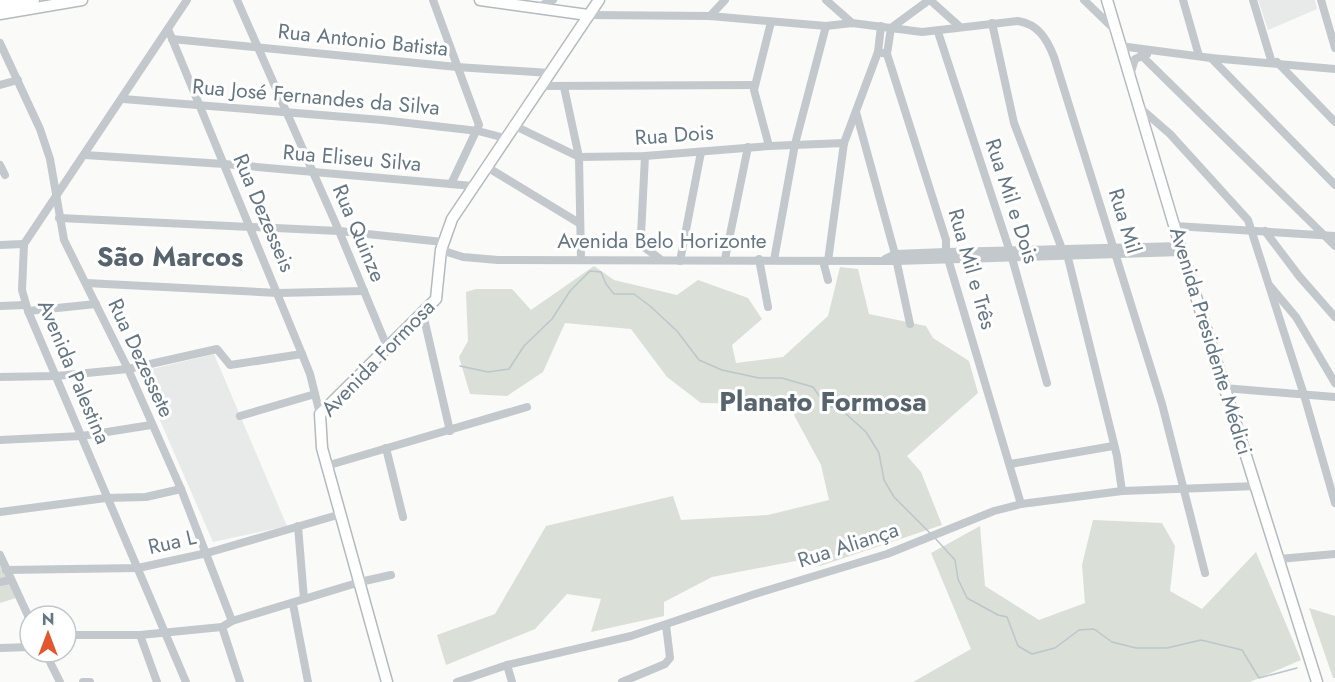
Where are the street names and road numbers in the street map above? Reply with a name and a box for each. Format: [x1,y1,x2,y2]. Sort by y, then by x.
street label: Rua Antonio Batista [277,16,449,64]
street label: Rua José Fernandes da Silva [191,71,441,123]
street label: Rua Dois [634,117,714,153]
street label: Rua Mil e Dois [978,135,1046,267]
street label: Rua Eliseu Silva [282,137,422,179]
street label: Rua Dezesseis [226,149,302,277]
street label: Rua Quinze [325,180,393,287]
street label: Rua Mil [1101,185,1149,257]
street label: Rua Mil e Três [940,205,1004,333]
street label: Avenida Presidente Médici [1162,223,1260,459]
street label: Avenida Belo Horizonte [557,226,767,256]
street label: Avenida Formosa [314,293,442,423]
street label: Rua Dezessete [100,294,182,422]
street label: Avenida Palestina [30,295,118,449]
street label: Rua Aliança [794,515,902,575]
street label: Rua L [145,522,200,562]

